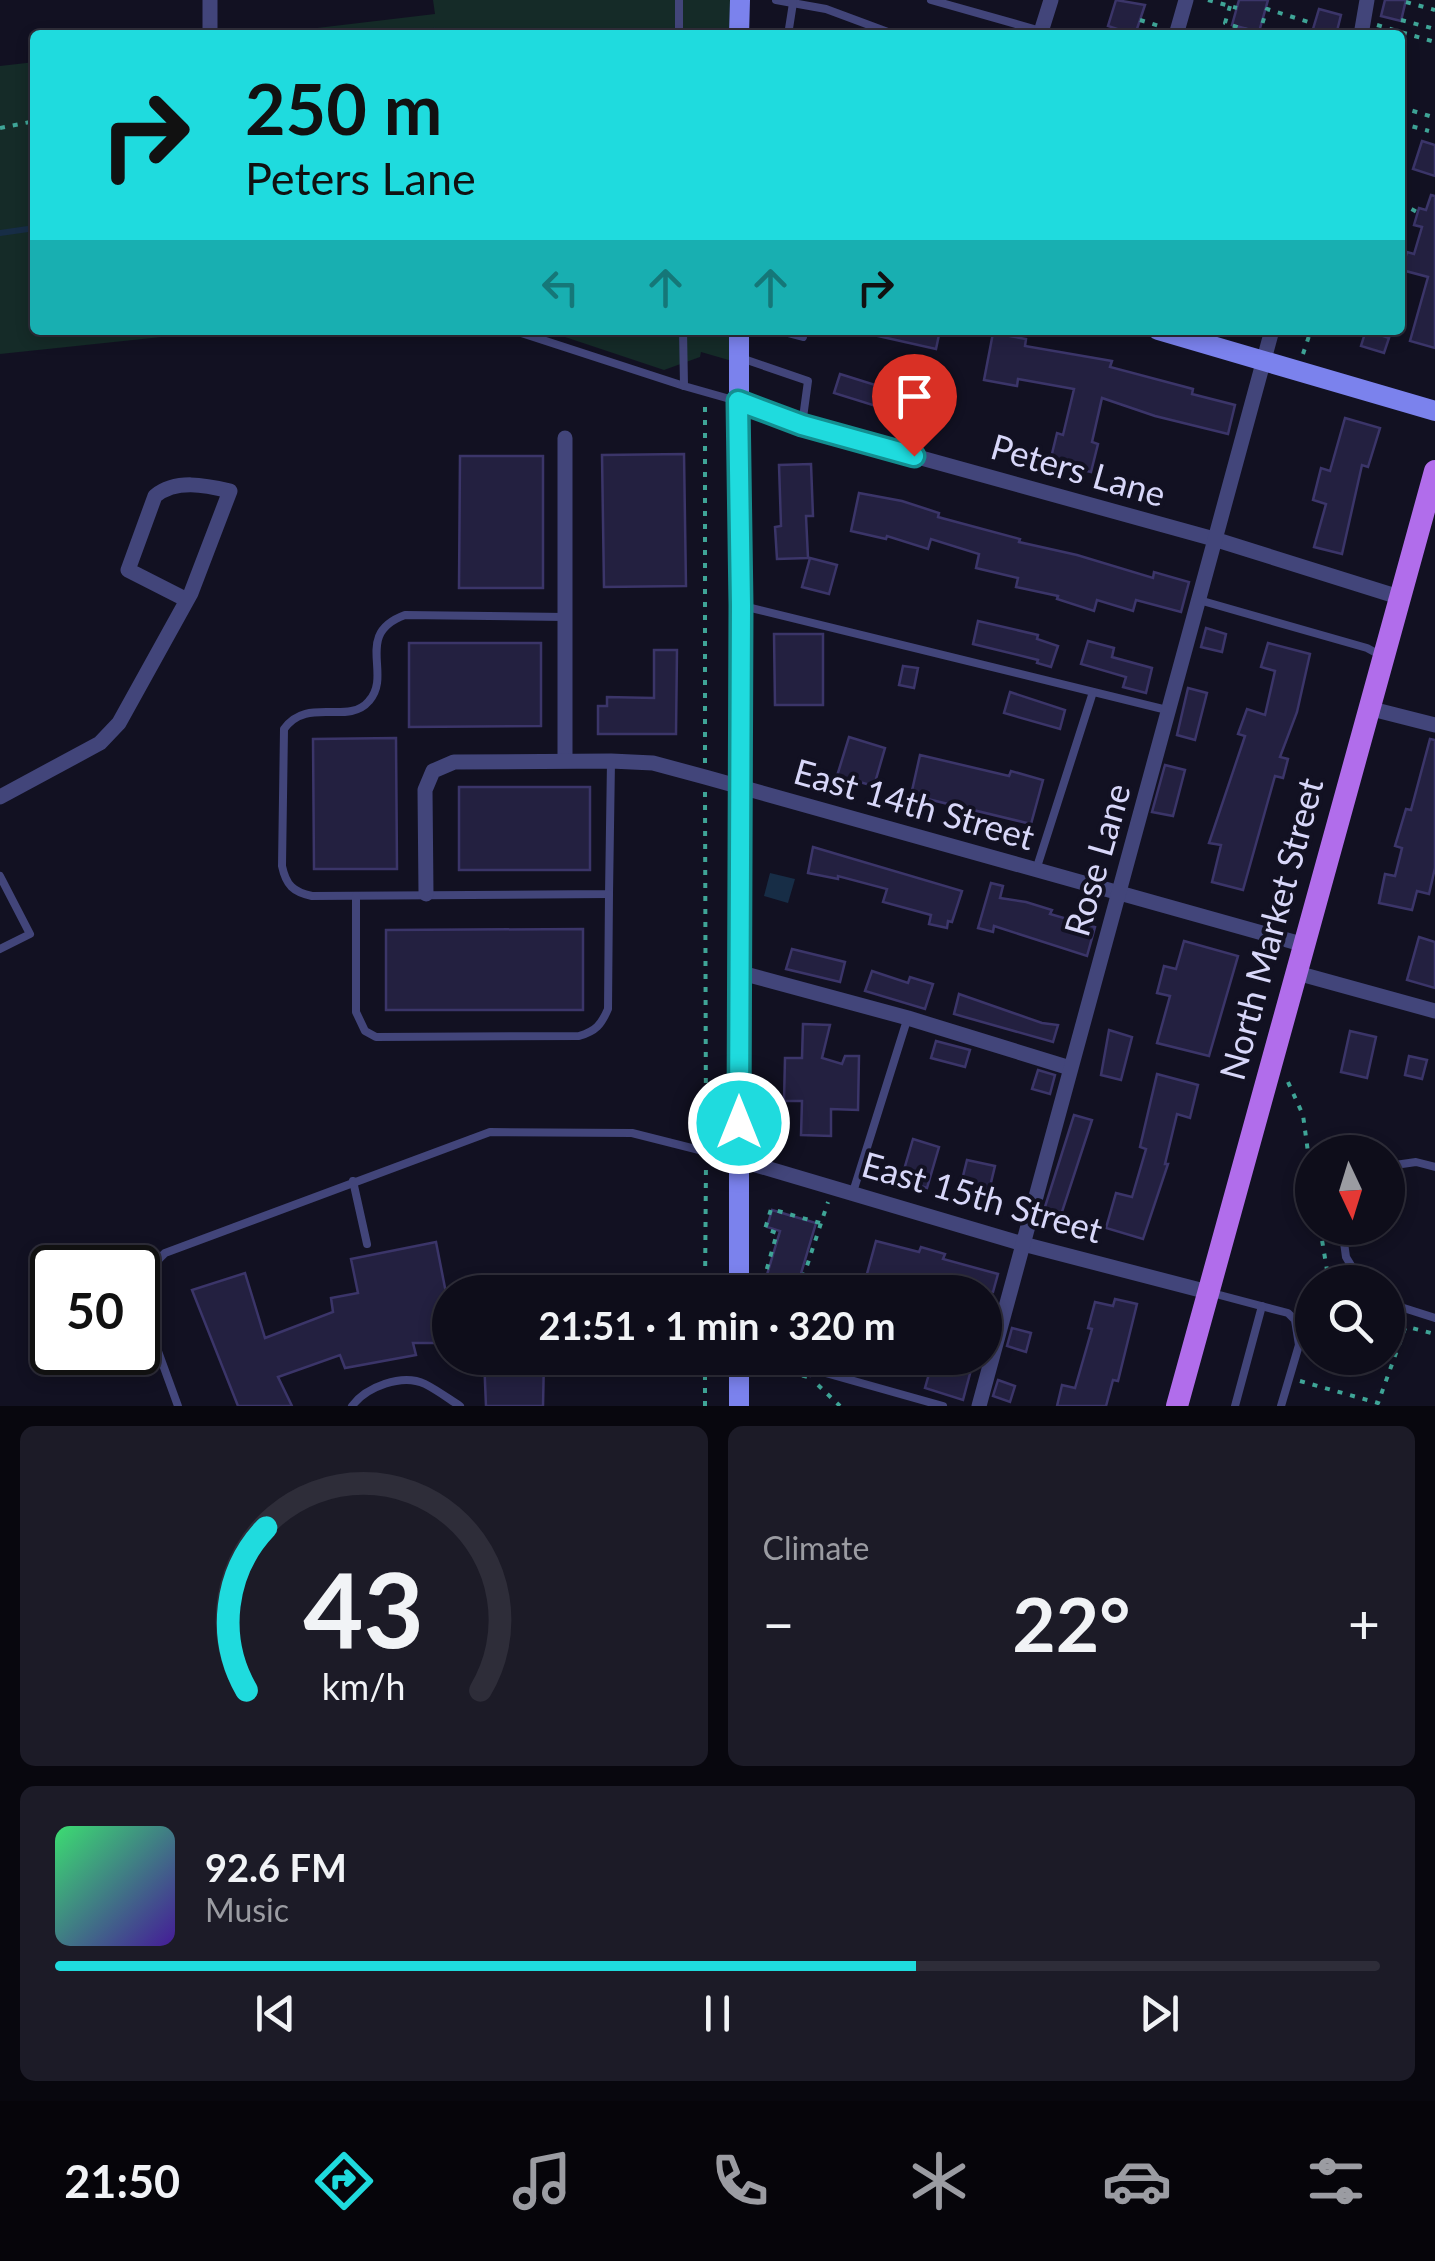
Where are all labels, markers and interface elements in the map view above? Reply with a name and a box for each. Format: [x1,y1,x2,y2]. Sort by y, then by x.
text: 250 m [245,66,442,150]
icon: right [80,70,210,200]
text: Peters Lane [245,151,476,205]
icon: left [533,260,588,315]
icon: ahead [638,260,693,315]
icon: ahead [743,260,798,315]
icon: right [848,260,903,315]
pin [872,354,957,457]
icon: arrive [887,369,942,424]
street label: Peters Lane [986,424,1171,514]
street label: East 14th Street [790,749,1040,858]
street label: North Market Street [1210,773,1331,1084]
street label: Rose Lane [1054,778,1138,941]
position arrow [687,1071,791,1175]
north arrow [1295,1135,1405,1245]
map controls [1295,1135,1405,1375]
street label: East 15th Street [858,1142,1108,1251]
speed limit sign: 50 [30,1245,160,1375]
button: search [1295,1265,1405,1375]
text: 21:51 · 1 min · 320 m [538,1302,896,1348]
text: Climate [763,1528,869,1567]
text: 43 [303,1545,424,1670]
text: 22° [1012,1578,1130,1668]
text: − [763,1590,794,1656]
text: + [1348,1590,1380,1656]
text: km/h [322,1665,406,1708]
text: 92.6 FM [205,1844,347,1890]
text: Music [205,1890,289,1929]
icon: previous [248,1986,303,2041]
icon: pause [690,1986,745,2041]
icon: next [1132,1986,1187,2041]
icon: directions [309,2146,379,2216]
icon: music [507,2146,577,2216]
icon: phone [705,2146,775,2216]
icon: climate [904,2146,974,2216]
icon: car [1102,2146,1172,2216]
icon: filters [1301,2146,1371,2216]
text: 21:50 [64,2154,180,2208]

